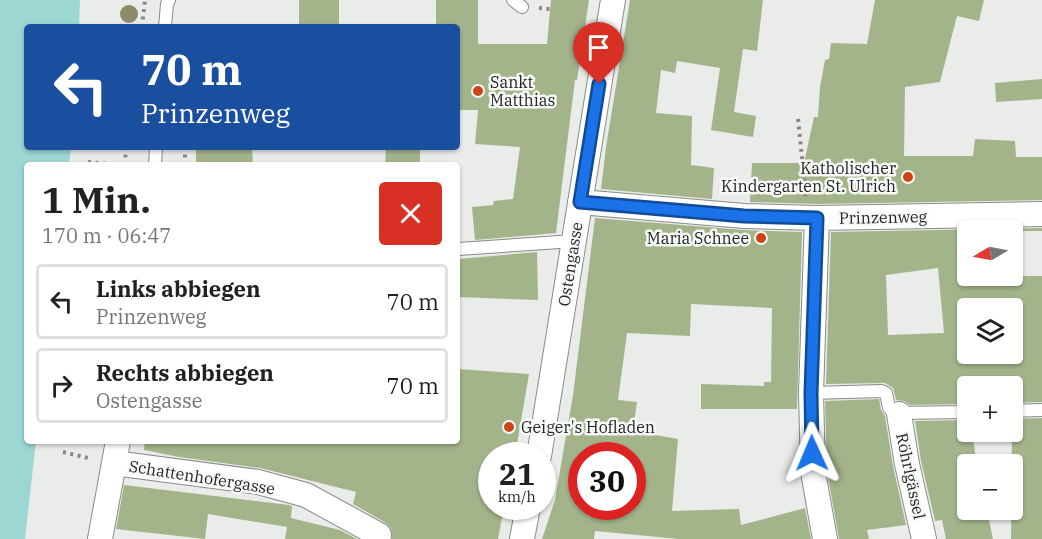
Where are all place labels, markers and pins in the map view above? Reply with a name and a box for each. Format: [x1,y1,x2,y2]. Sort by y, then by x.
pin [573,22,624,84]
place label: Sankt Matthias [490,72,555,110]
marker: Sankt Matthias [471,84,485,98]
place label: Katholischer Kindergarten St. Ulrich [721,158,896,196]
marker: Katholischer Kindergarten St. Ulrich [901,170,915,184]
place label: Maria Schnee [647,228,749,248]
marker: Maria Schnee [754,231,768,245]
place label: Geiger's Hofladen [521,417,655,437]
marker: Geiger's Hofladen [502,420,516,434]

